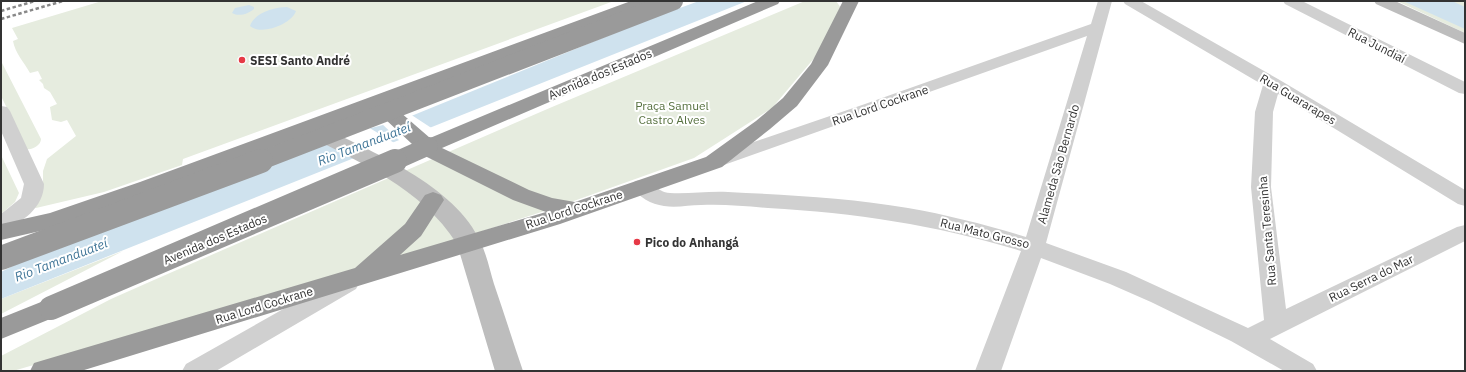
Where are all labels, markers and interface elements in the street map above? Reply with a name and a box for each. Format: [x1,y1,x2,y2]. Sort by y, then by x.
street label: Rua Jundiaí [1346,24,1408,66]
street label: Avenida dos Estados [546,45,654,103]
place label: SESI Santo André [250,53,350,68]
marker: SESI Santo André [237,55,247,65]
street label: Rua Guararapes [1257,70,1339,128]
street label: Rua Lord Cockrane [830,81,931,129]
park label: Praça Samuel Castro Alves [635,98,709,127]
street label: Alameda São Bernardo [1034,102,1082,225]
water label: Rio Tamanduateí [315,118,414,170]
street label: Rua Santa Teresinha [1255,175,1279,286]
street label: Rua Lord Cockrane [524,186,625,232]
street label: Avenida dos Estados [161,210,269,268]
street label: Rua Mato Grosso [939,215,1031,251]
water label: Rio Tamanduateí [12,234,111,286]
place label: Pico do Anhangá [645,235,739,250]
marker: Pico do Anhangá [632,237,642,247]
street label: Rua Serra do Mar [1326,251,1416,305]
street label: Rua Lord Cockrane [213,283,315,327]

